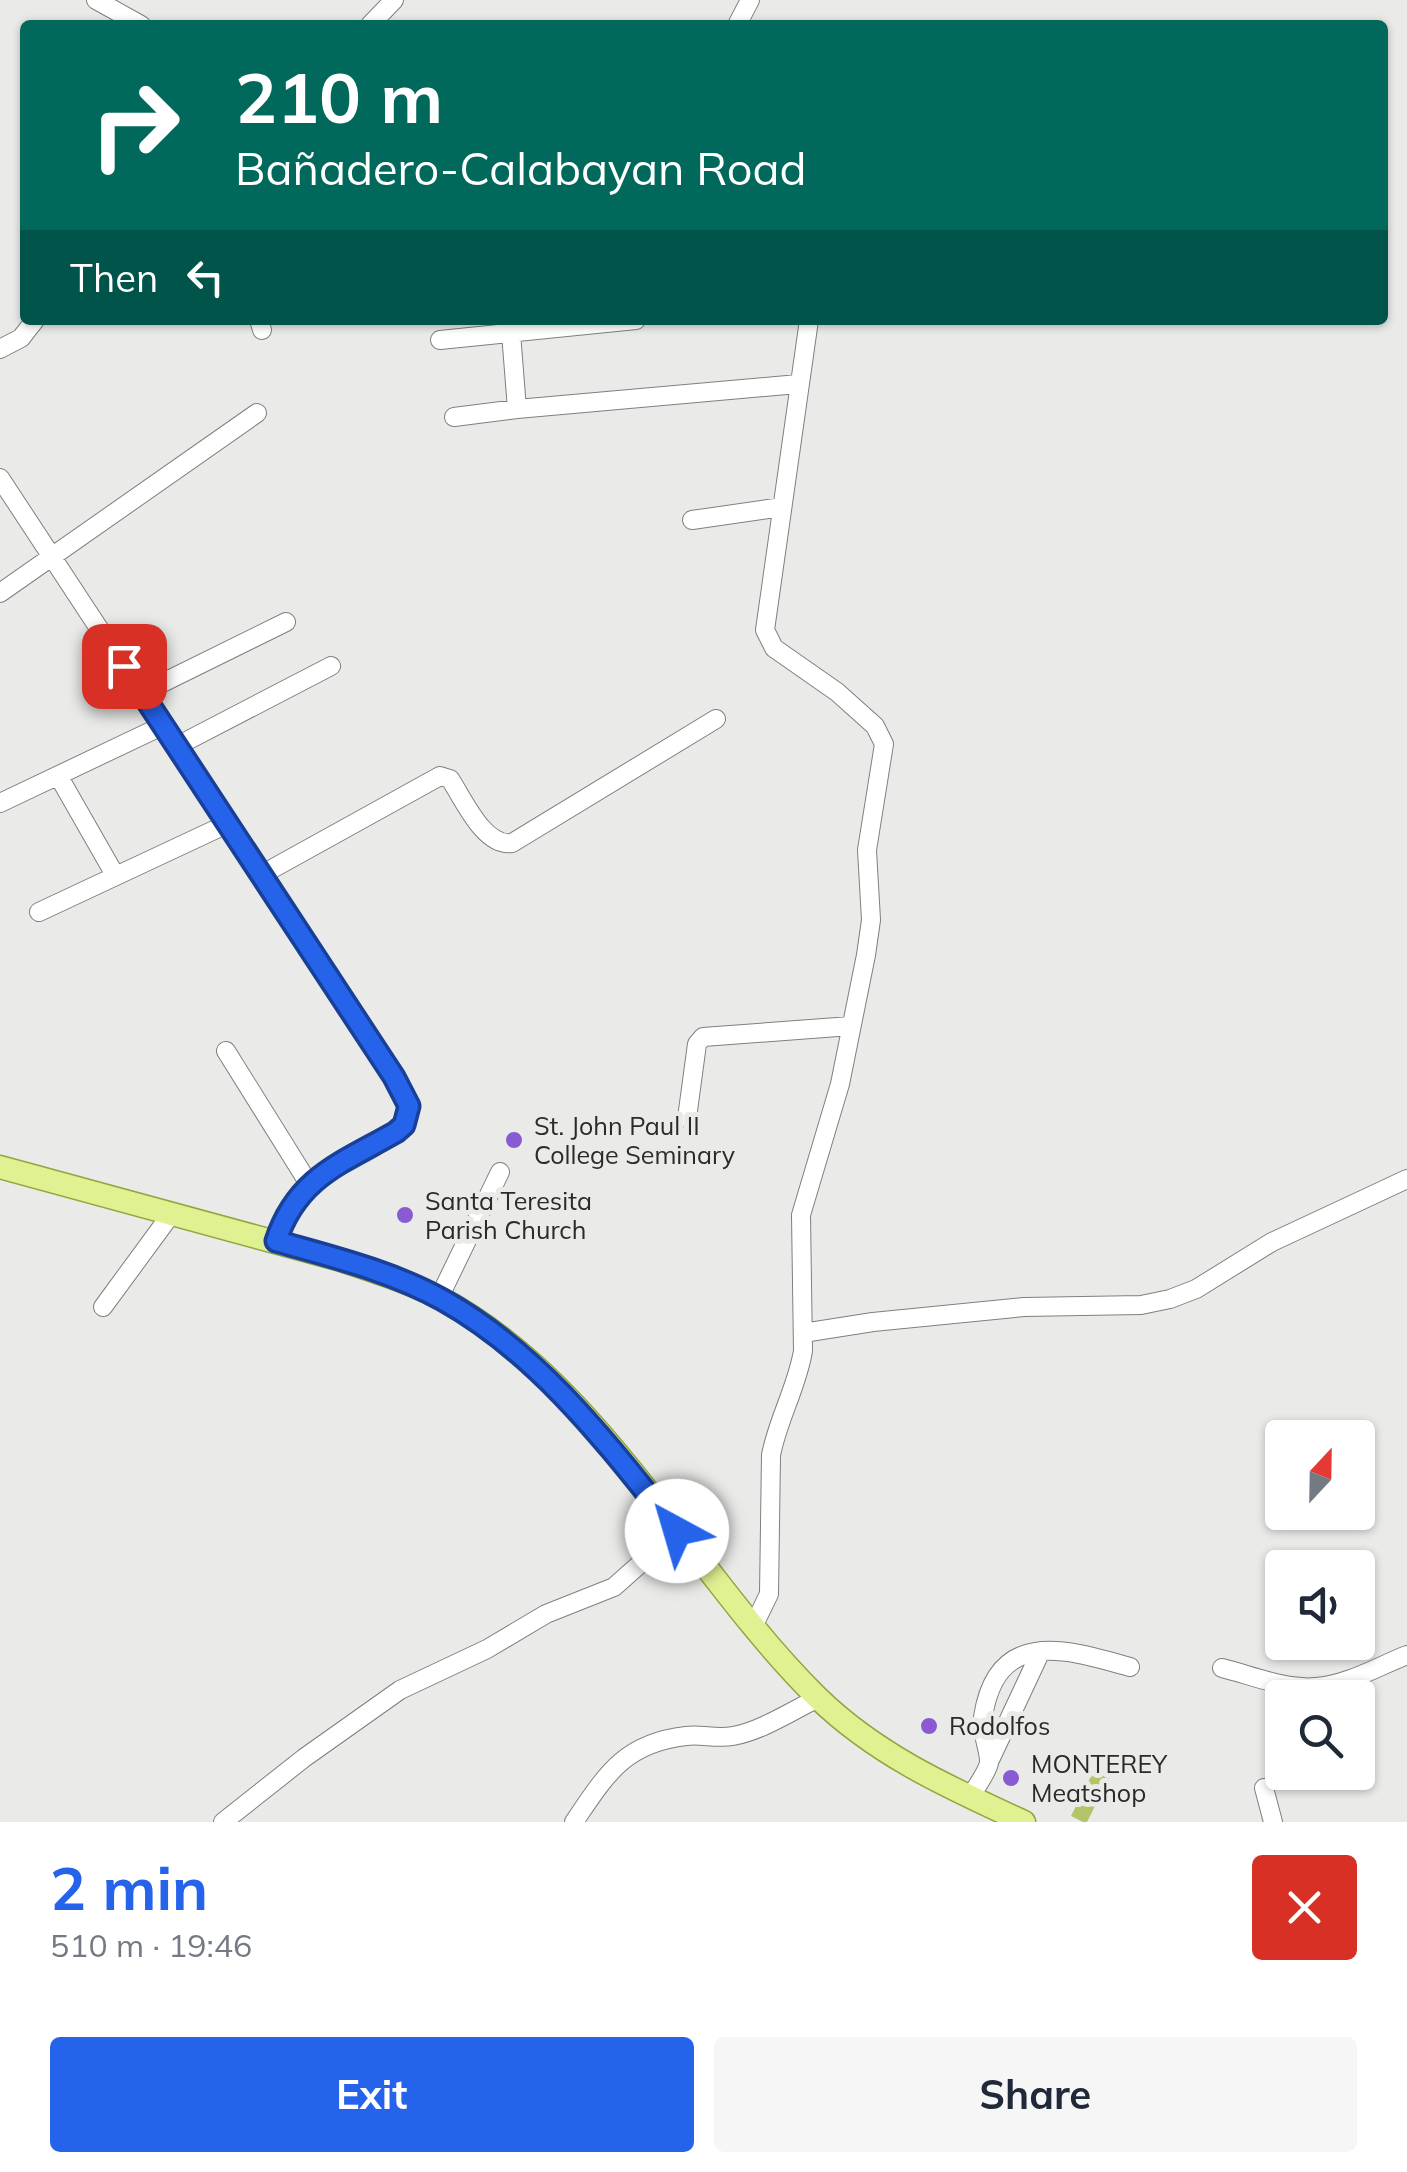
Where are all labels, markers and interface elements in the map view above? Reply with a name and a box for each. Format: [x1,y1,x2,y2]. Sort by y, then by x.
text: 210 m [235,53,443,141]
icon: right [70,60,200,190]
text: Bañadero-Calabayan Road [235,140,807,196]
icon: left [178,250,233,305]
text: Then [70,254,158,302]
pin [82,624,167,709]
icon: arrive [97,639,152,694]
place label: St. John Paul II College Seminary [534,1110,735,1170]
marker: St. John Paul II College Seminary [503,1129,525,1151]
place label: Santa Teresita Parish Church [425,1185,592,1245]
marker: Santa Teresita Parish Church [394,1204,416,1226]
north arrow [1265,1420,1375,1530]
map controls [1265,1420,1375,1790]
position arrow [625,1479,729,1583]
button: sound [1265,1550,1375,1660]
button: search [1265,1680,1375,1790]
place label: Rodolfos [949,1710,1050,1741]
marker: Rodolfos [918,1715,940,1737]
place label: MONTEREY Meatshop [1031,1748,1168,1808]
marker: MONTEREY Meatshop [1000,1767,1022,1789]
text: 2 min [50,1850,208,1925]
button: close [1252,1855,1357,1960]
text: 510 m · 19:46 [50,1925,252,1965]
button: Exit [50,2037,694,2152]
button: Share [714,2037,1357,2152]

